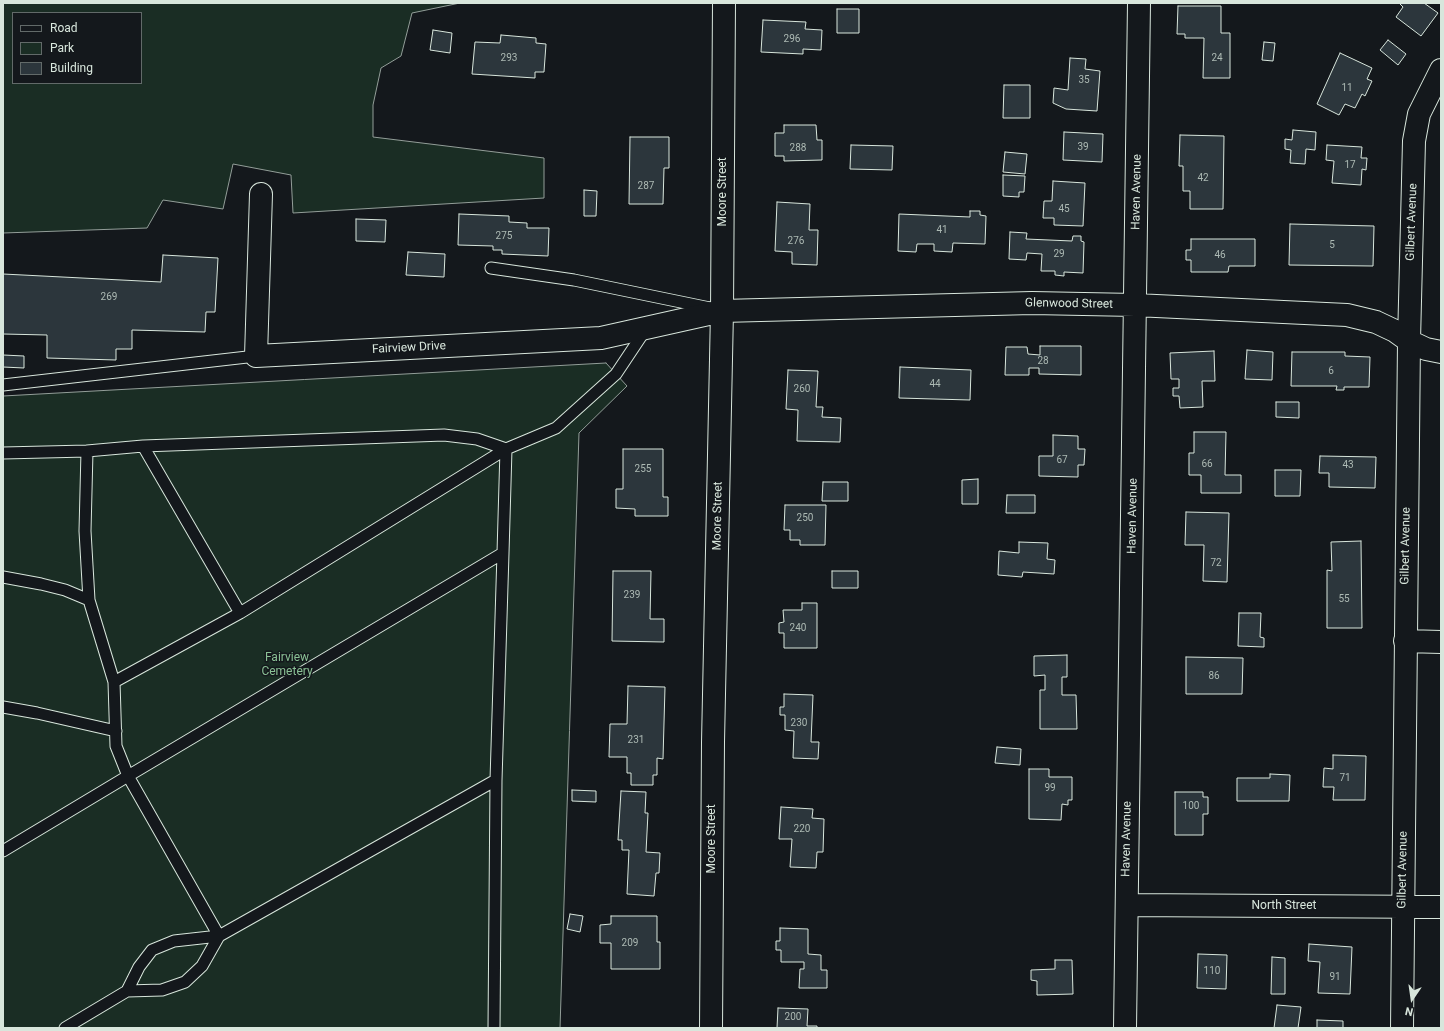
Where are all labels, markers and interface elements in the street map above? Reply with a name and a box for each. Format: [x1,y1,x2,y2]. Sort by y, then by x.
legend [12,12,142,84]
text: Road [50,21,78,35]
house number: 296 [784,33,800,45]
text: Park [50,41,74,55]
house number: 293 [501,52,517,64]
house number: 24 [1211,52,1223,64]
text: Building [50,61,93,75]
house number: 35 [1078,74,1090,86]
house number: 11 [1341,82,1353,94]
house number: 39 [1077,141,1089,153]
house number: 288 [790,142,806,154]
street label: Haven Avenue [1129,154,1145,230]
street label: Moore Street [716,157,730,227]
house number: 17 [1344,159,1356,171]
house number: 42 [1197,172,1209,184]
house number: 287 [638,180,654,192]
street label: Gilbert Avenue [1403,183,1421,261]
house number: 45 [1058,203,1070,215]
house number: 41 [936,224,948,236]
house number: 275 [496,230,512,242]
house number: 276 [788,235,804,247]
house number: 5 [1329,239,1335,251]
house number: 29 [1053,248,1065,260]
house number: 46 [1214,249,1226,261]
house number: 269 [101,291,117,303]
street label: Glenwood Street [1025,296,1113,312]
street label: Fairview Drive [372,339,446,357]
house number: 28 [1037,355,1049,367]
house number: 6 [1328,365,1334,377]
house number: 44 [929,378,941,390]
house number: 260 [794,383,810,395]
house number: 67 [1056,454,1068,466]
house number: 66 [1201,458,1213,470]
house number: 43 [1342,459,1354,471]
house number: 255 [635,463,651,475]
street label: Haven Avenue [1125,478,1141,554]
street label: Moore Street [710,481,726,551]
street label: Gilbert Avenue [1398,507,1414,585]
house number: 250 [797,512,813,524]
house number: 72 [1210,557,1222,569]
house number: 239 [624,589,640,601]
house number: 55 [1338,593,1350,605]
house number: 240 [790,622,806,634]
park label: Fairview Cemetery [261,651,313,679]
house number: 86 [1208,670,1220,682]
house number: 230 [791,717,807,729]
house number: 231 [628,734,644,746]
house number: 71 [1339,772,1351,784]
house number: 99 [1044,782,1056,794]
house number: 100 [1183,800,1199,812]
street label: Haven Avenue [1119,801,1135,877]
street label: Moore Street [705,804,719,874]
house number: 220 [794,823,810,835]
street label: Gilbert Avenue [1395,831,1411,909]
street label: North Street [1252,899,1316,913]
house number: 209 [622,937,638,949]
house number: 110 [1204,965,1220,977]
house number: 91 [1329,971,1341,983]
north arrow [1392,979,1432,1019]
text: N [1404,1004,1414,1018]
house number: 200 [785,1011,801,1023]

